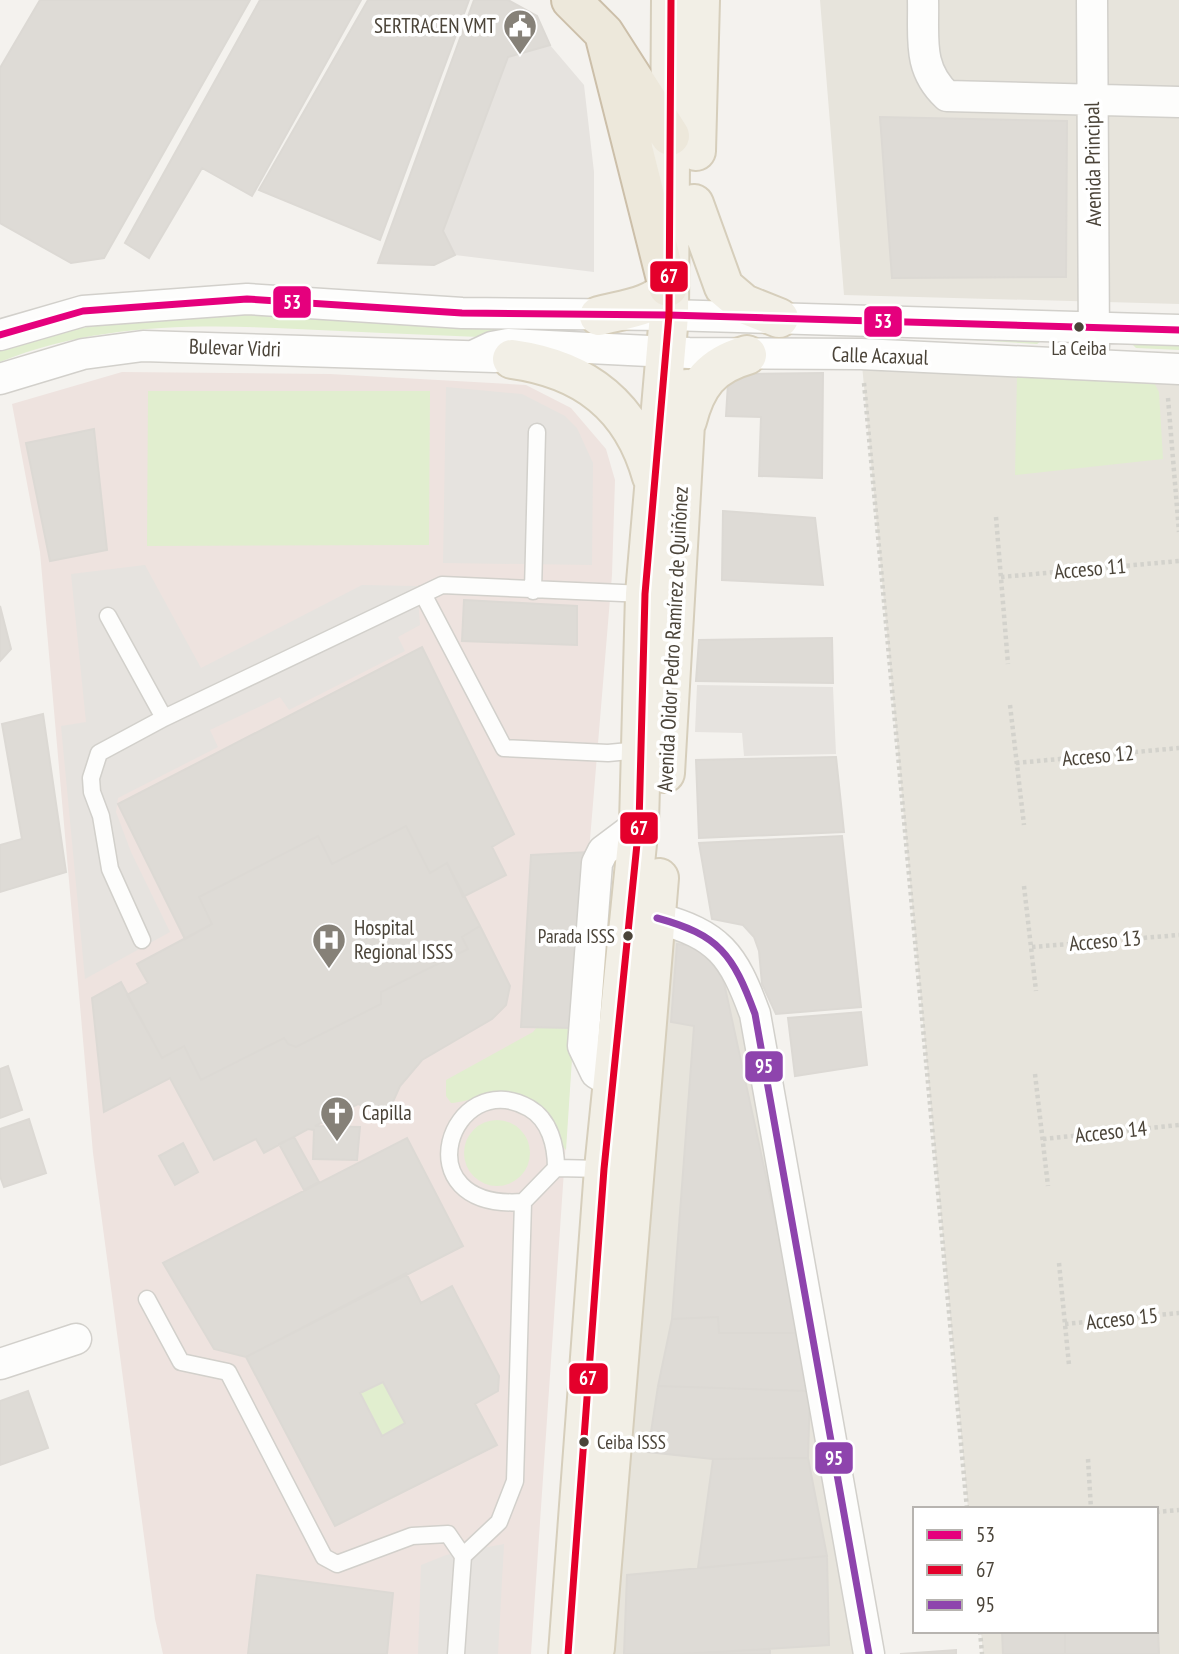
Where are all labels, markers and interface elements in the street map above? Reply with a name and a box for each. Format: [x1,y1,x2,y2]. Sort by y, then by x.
public building icon: SERTRACEN VMT [501,7,539,56]
place label: SERTRACEN VMT [374,12,497,39]
street label: Avenida Principal [1078,101,1107,227]
line badge: 67 [649,260,689,293]
text: 67 [660,264,678,288]
line badge: 53 [272,285,312,319]
text: 53 [283,290,301,314]
line badge: 53 [863,305,903,338]
text: 53 [874,309,892,333]
marker: La Ceiba [1072,320,1086,334]
street label: Bulevar Vidri [188,332,282,363]
place label: La Ceiba [1051,336,1107,360]
street label: Calle Acaxual [831,340,929,371]
street label: Avenida Oidor Pedro Ramírez de Quiñónez [651,486,694,792]
street label: Acceso 11 [1053,552,1127,585]
street label: Acceso 12 [1061,739,1135,772]
line badge: 67 [619,811,659,845]
text: 67 [630,816,648,840]
place label: Hospital Regional ISSS [354,914,453,965]
hospital icon: Hospital Regional ISSS [310,921,348,970]
place label: Parada ISSS [538,924,615,948]
street label: Acceso 13 [1068,924,1142,957]
marker: Parada ISSS [621,929,635,943]
line badge: 95 [744,1050,784,1083]
text: 95 [755,1054,773,1078]
church icon: Capilla [318,1094,356,1143]
place label: Capilla [362,1099,412,1126]
street label: Acceso 14 [1074,1114,1149,1149]
street label: Acceso 15 [1085,1301,1159,1336]
line badge: 67 [568,1362,609,1395]
text: 67 [579,1366,597,1390]
place label: Ceiba ISSS [597,1430,666,1454]
marker: Ceiba ISSS [577,1435,591,1449]
line badge: 95 [814,1441,854,1475]
text: 95 [825,1446,843,1470]
legend [913,1507,1158,1633]
text: 53 [976,1521,995,1548]
text: 67 [976,1556,995,1583]
text: 95 [976,1591,995,1618]

